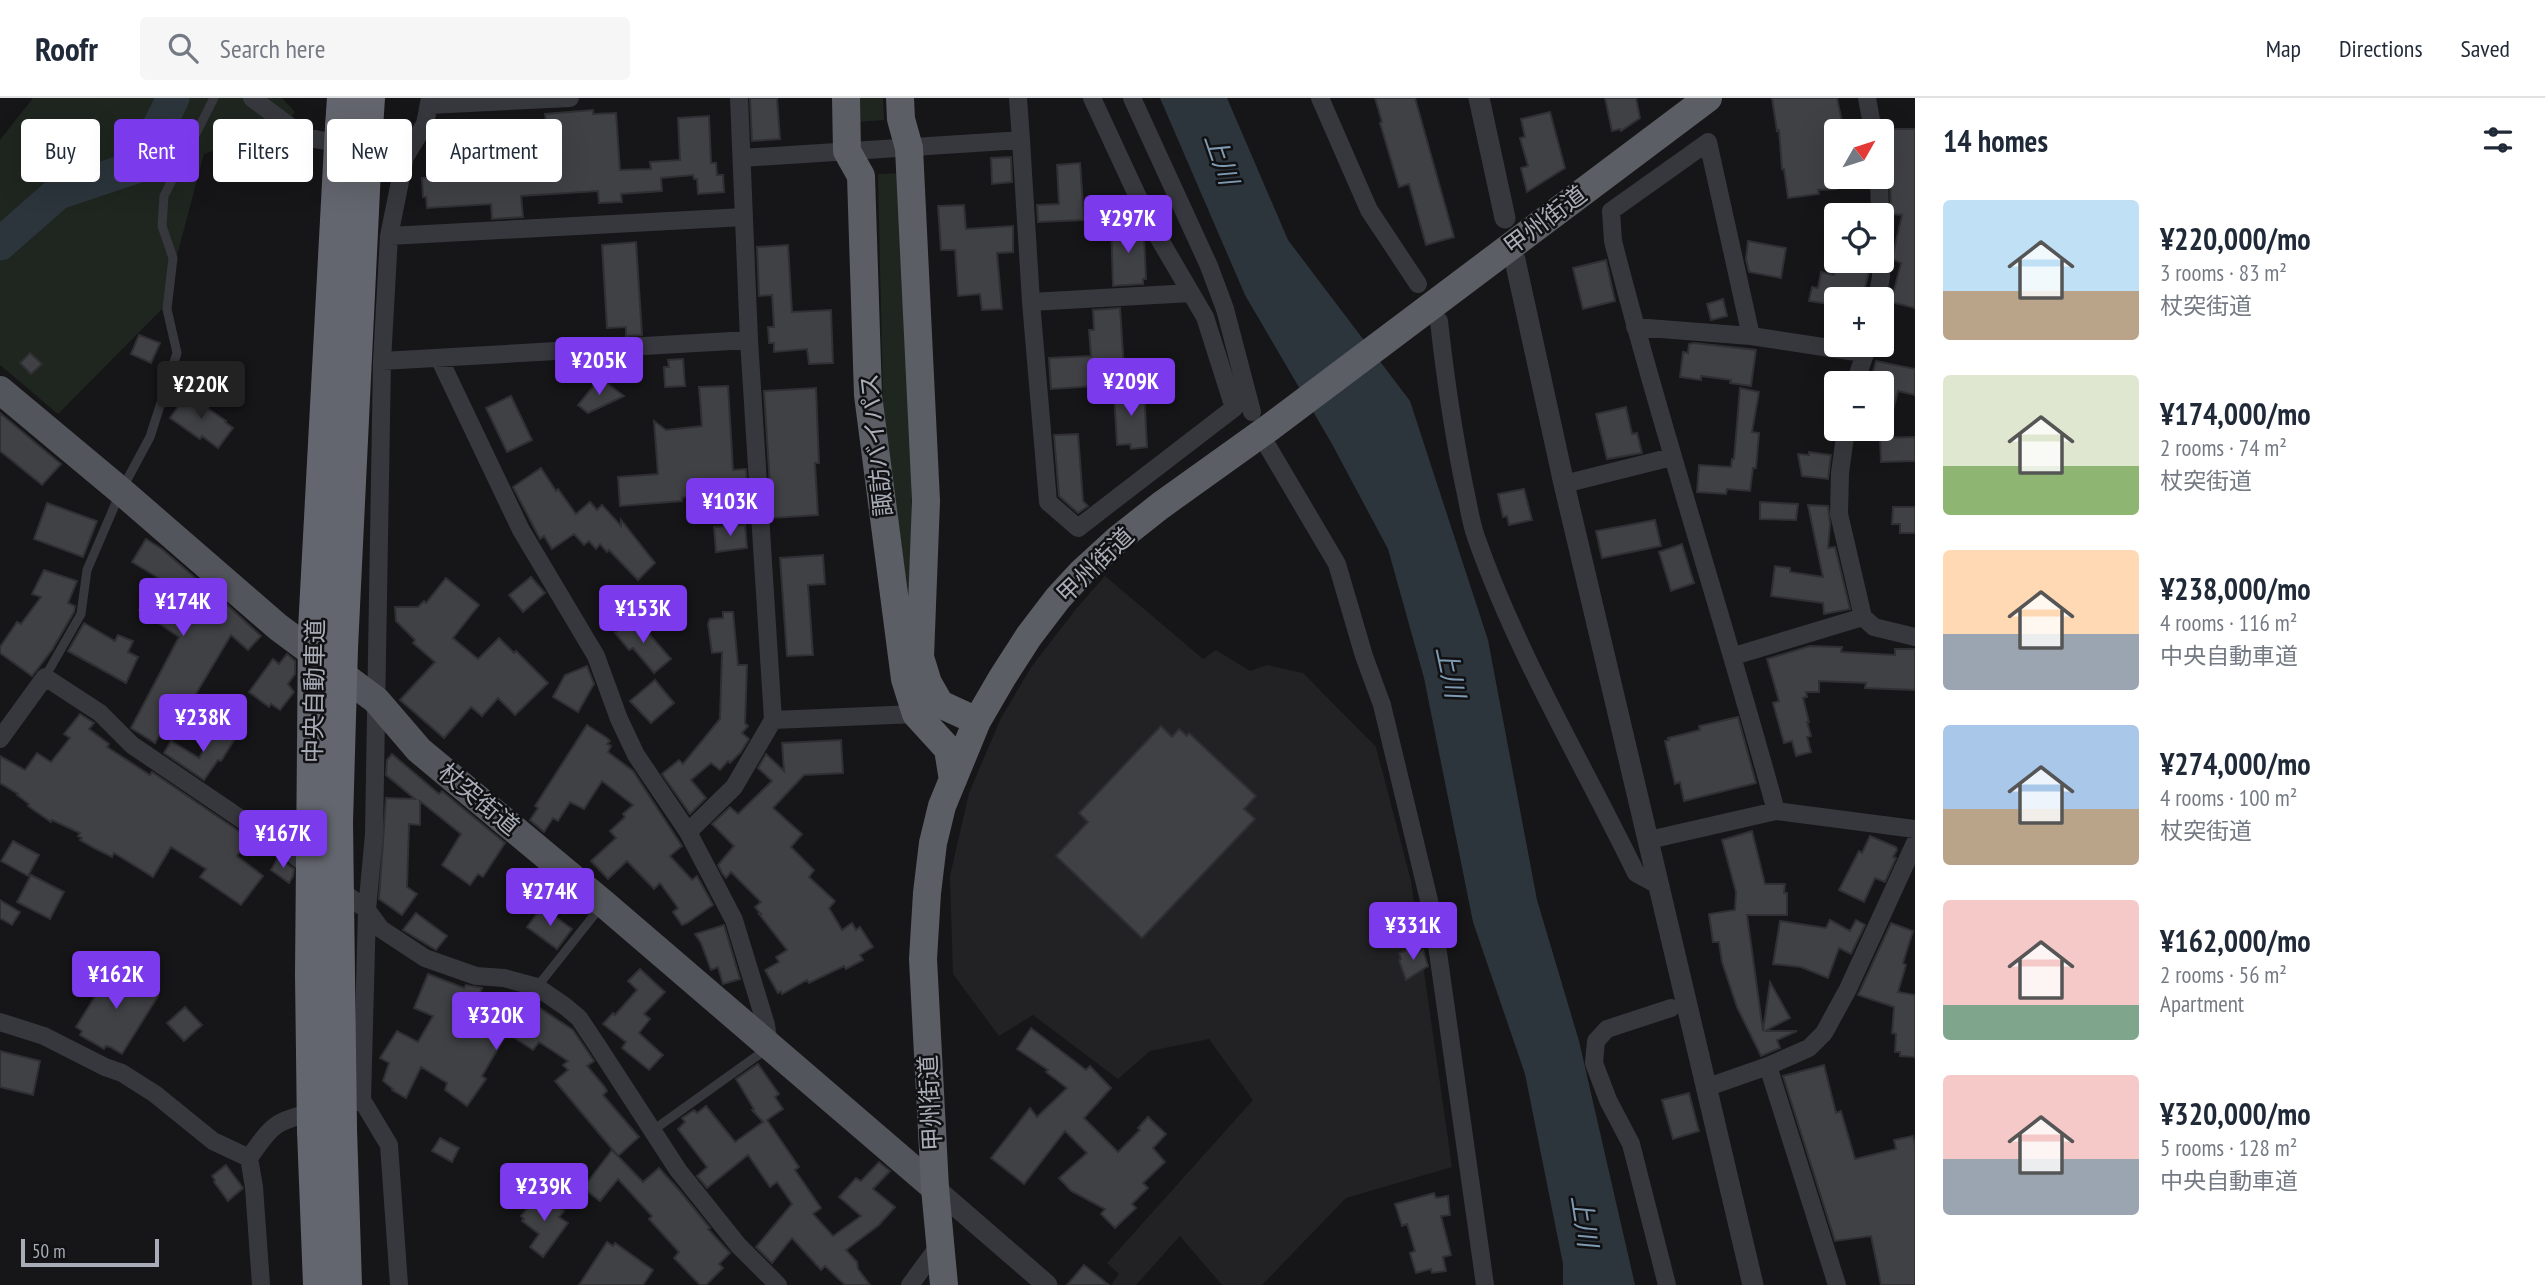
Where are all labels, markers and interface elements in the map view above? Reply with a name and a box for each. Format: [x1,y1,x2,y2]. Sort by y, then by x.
search box [140,17,630,80]
text: Roofr [35,27,98,70]
icon: search [164,29,202,67]
text: Search here [220,32,325,65]
text: Map [2266,33,2301,64]
text: Directions [2339,33,2423,64]
text: Saved [2461,33,2510,64]
chip: Buy [21,119,100,182]
chip: Rent [114,119,199,182]
chip: Filters [213,119,313,182]
chip: New [327,119,412,182]
chip: Apartment [426,119,562,182]
north arrow [1824,119,1894,189]
map controls [1824,119,1894,441]
text: 14 homes [1943,121,2048,160]
icon: filters [2479,121,2517,159]
water label: 上川 [1198,129,1247,192]
street label: 甲州街道 [1497,179,1593,261]
pin: ¥297K [1079,195,1177,255]
text: ¥297K [1100,203,1156,232]
button: locate [1824,203,1894,273]
text: ¥220,000/mo [2160,219,2311,258]
icon: home [1999,228,2083,312]
text: 3 rooms · 83 m² [2160,258,2287,287]
button: + [1824,287,1894,357]
text: 杖突街道 [2160,291,2252,320]
pin: ¥205K [550,338,648,397]
text: ¥205K [571,345,627,374]
pin: ¥209K [1082,358,1180,418]
pin: ¥220K [152,362,250,421]
text: ¥209K [1103,366,1159,395]
text: ¥220K [173,369,229,398]
button: − [1824,371,1894,441]
street label: 諏訪バイパス [853,372,899,518]
text: ¥174,000/mo [2160,394,2311,433]
icon: home [1999,403,2083,487]
text: 2 rooms · 74 m² [2160,433,2287,462]
text: 杖突街道 [2160,466,2252,495]
pin: ¥103K [681,478,779,538]
text: ¥103K [702,486,758,515]
street label: 甲州街道 [1050,521,1140,609]
text: ¥238,000/mo [2160,569,2311,608]
pin: ¥174K [134,578,232,638]
icon: home [1999,578,2083,662]
text: ¥174K [155,586,211,615]
pin: ¥153K [594,586,692,645]
text: ¥153K [615,593,671,622]
text: 4 rooms · 116 m² [2160,608,2297,637]
street label: 中央自動車道 [297,619,331,763]
text: 中央自動車道 [2160,641,2298,670]
water label: 上川 [1429,643,1473,704]
pin: ¥238K [154,694,252,754]
text: ¥238K [175,702,231,731]
text: ¥274,000/mo [2160,744,2311,783]
icon: home [1999,753,2083,837]
street label: 杖突街道 [432,756,526,842]
text: 4 rooms · 100 m² [2160,783,2297,812]
pin: ¥167K [234,810,332,870]
text: 杖突街道 [2160,816,2252,845]
text: ¥167K [255,818,311,847]
pin: ¥274K [501,868,599,928]
text: ¥274K [522,876,578,905]
pin: ¥331K [1364,902,1462,962]
text: ¥331K [1385,910,1441,939]
text: ¥162,000/mo [2160,921,2311,960]
icon: home [1999,928,2083,1012]
pin: ¥162K [67,951,165,1011]
text: ¥162K [88,959,144,988]
text: 2 rooms · 56 m² [2160,960,2287,989]
text: Apartment [2160,989,2244,1018]
pin: ¥320K [447,992,545,1052]
text: ¥320K [468,1000,524,1029]
street label: 甲州街道 [912,1054,948,1152]
text: ¥320,000/mo [2160,1094,2311,1133]
icon: home [1999,1103,2083,1187]
text: 5 rooms · 128 m² [2160,1133,2297,1162]
pin: ¥239K [495,1164,593,1223]
text: 中央自動車道 [2160,1166,2298,1195]
text: ¥239K [516,1171,572,1200]
water label: 上川 [1565,1193,1606,1252]
scale bar [21,1236,159,1268]
text: 50 m [32,1239,66,1263]

